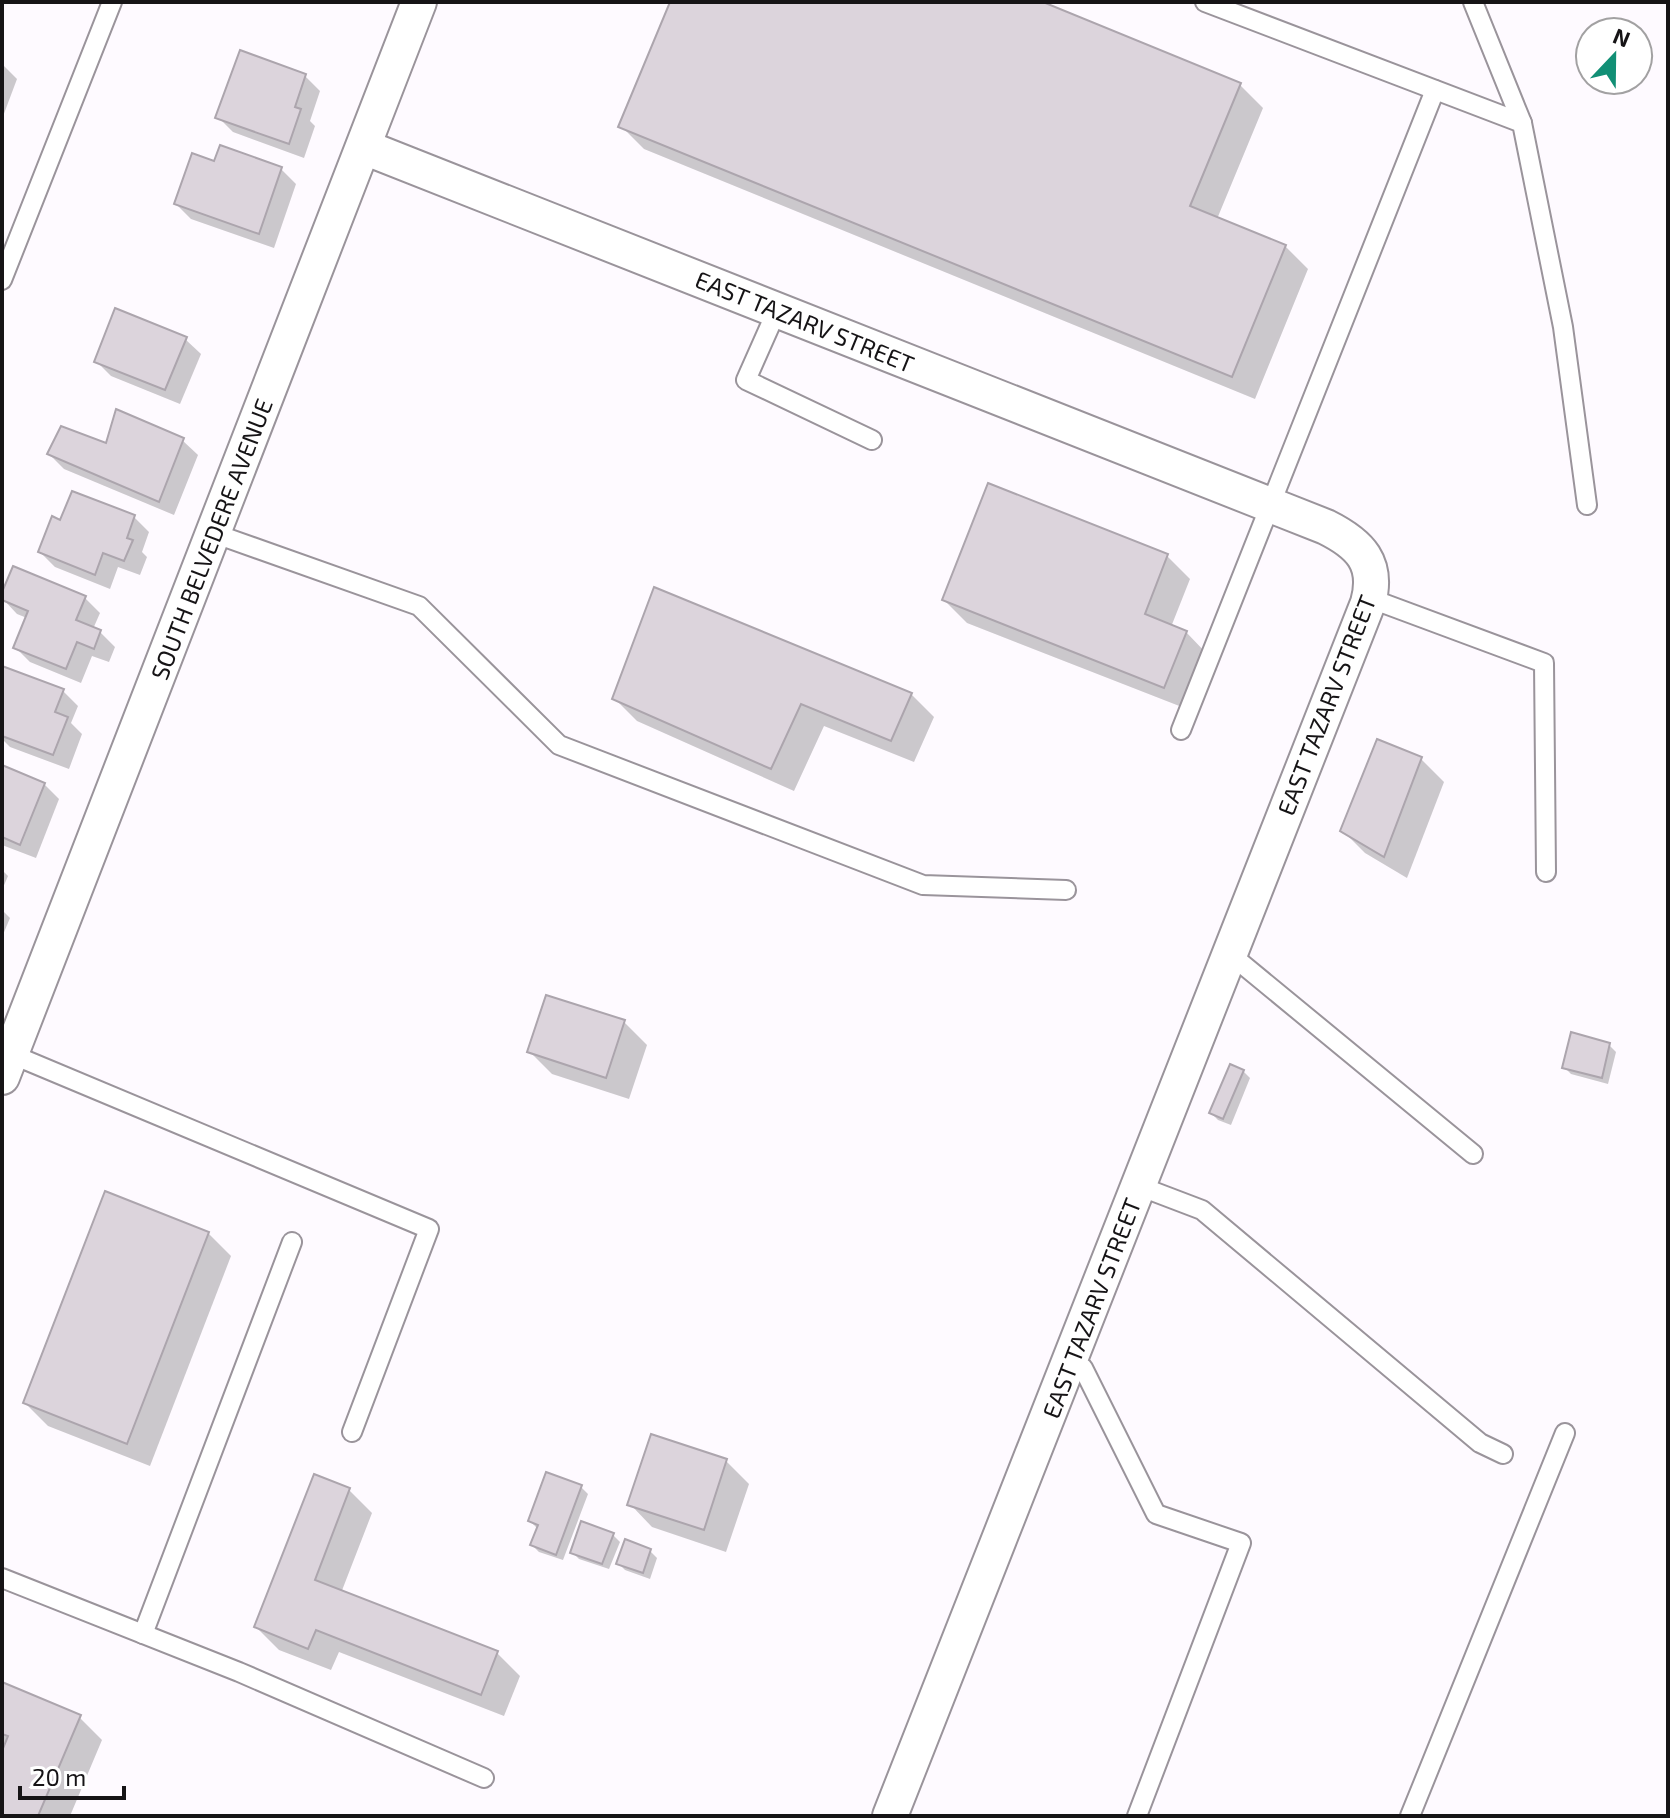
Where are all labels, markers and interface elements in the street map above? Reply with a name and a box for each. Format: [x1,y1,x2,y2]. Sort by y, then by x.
north arrow [1574,16,1654,96]
text: N [1610,21,1634,52]
street label: EAST TAZARV STREET [691,264,919,378]
street label: SOUTH BELVEDERE AVENUE [144,394,278,684]
street label: EAST TAZARV STREET [1271,591,1381,819]
street label: EAST TAZARV STREET [1036,1194,1146,1422]
scale bar [20,1750,124,1800]
text: 20 m [32,1762,86,1791]

